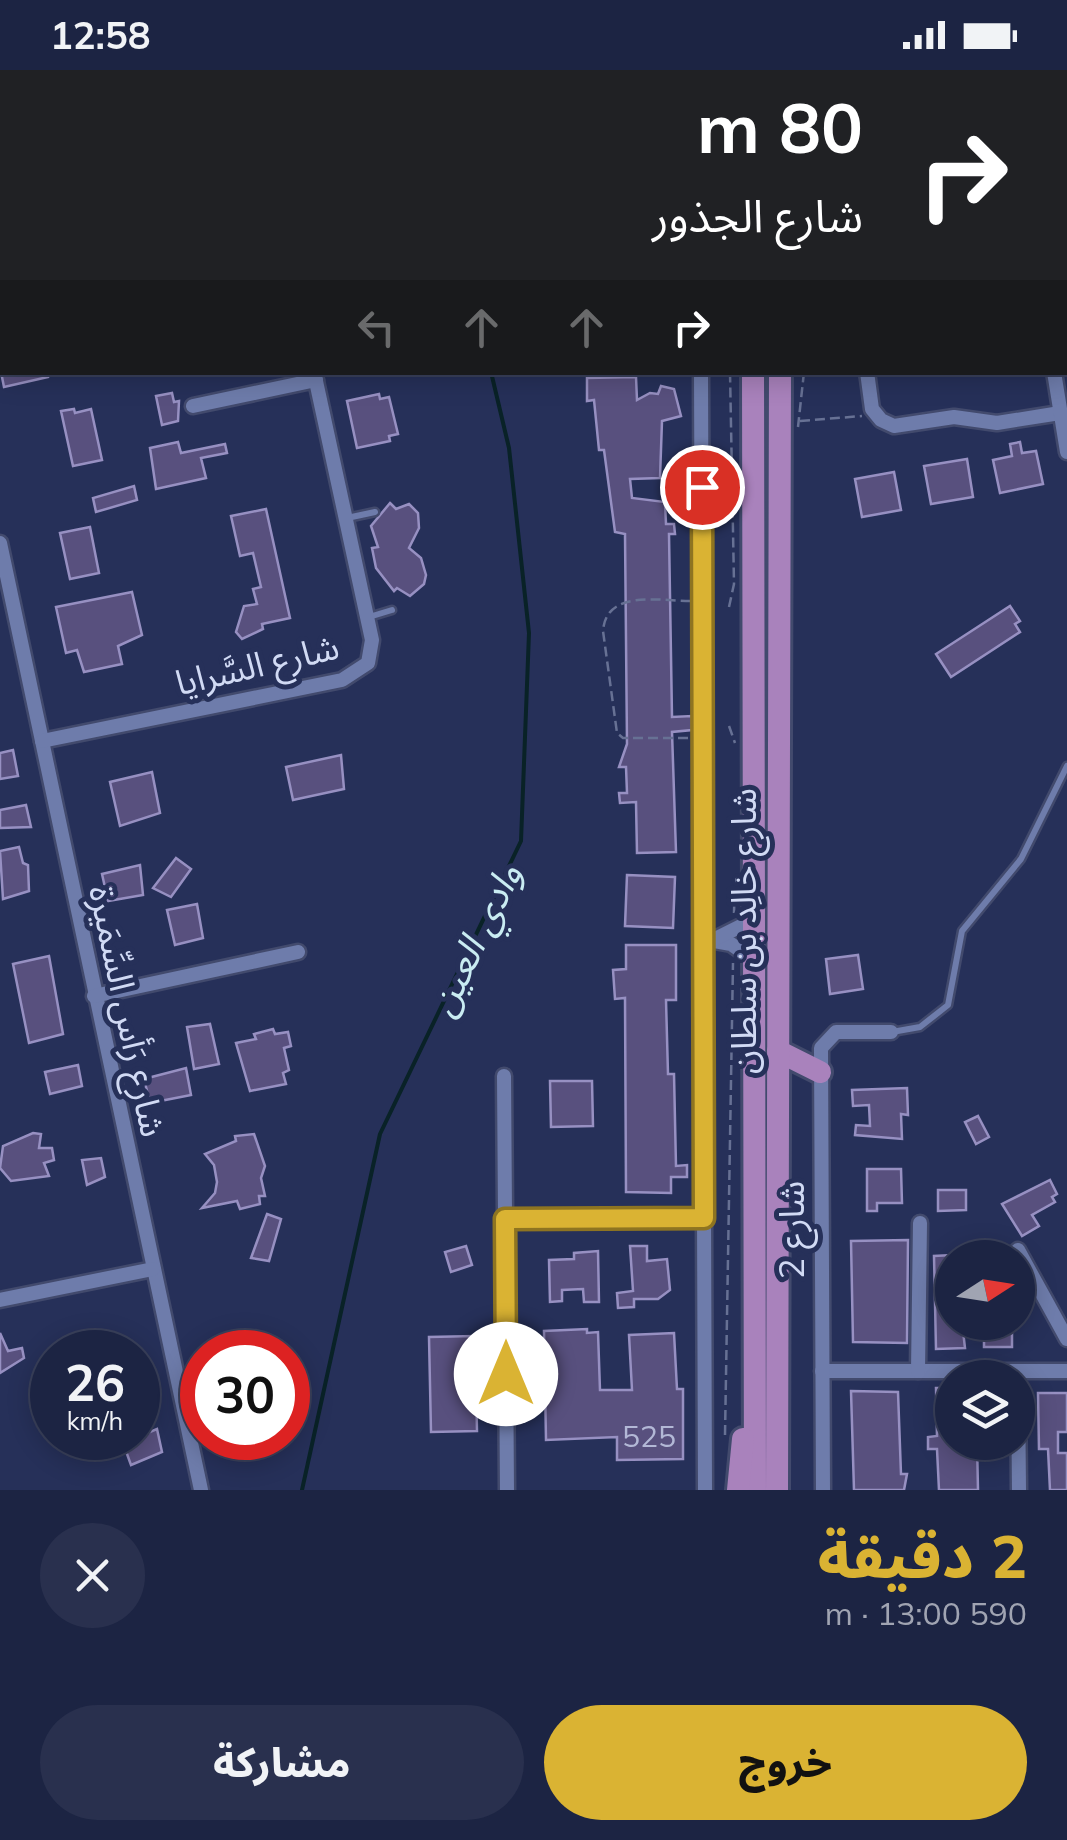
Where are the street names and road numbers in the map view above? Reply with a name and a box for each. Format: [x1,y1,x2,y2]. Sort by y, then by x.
street label: شارع السَّرايا [171,624,344,709]
street label: شارع خالِد بن سلطان [721,788,770,1074]
street label: شارع رَأس السِّمَيرة [75,881,176,1142]
street label: شارع 2 [769,1181,818,1279]

